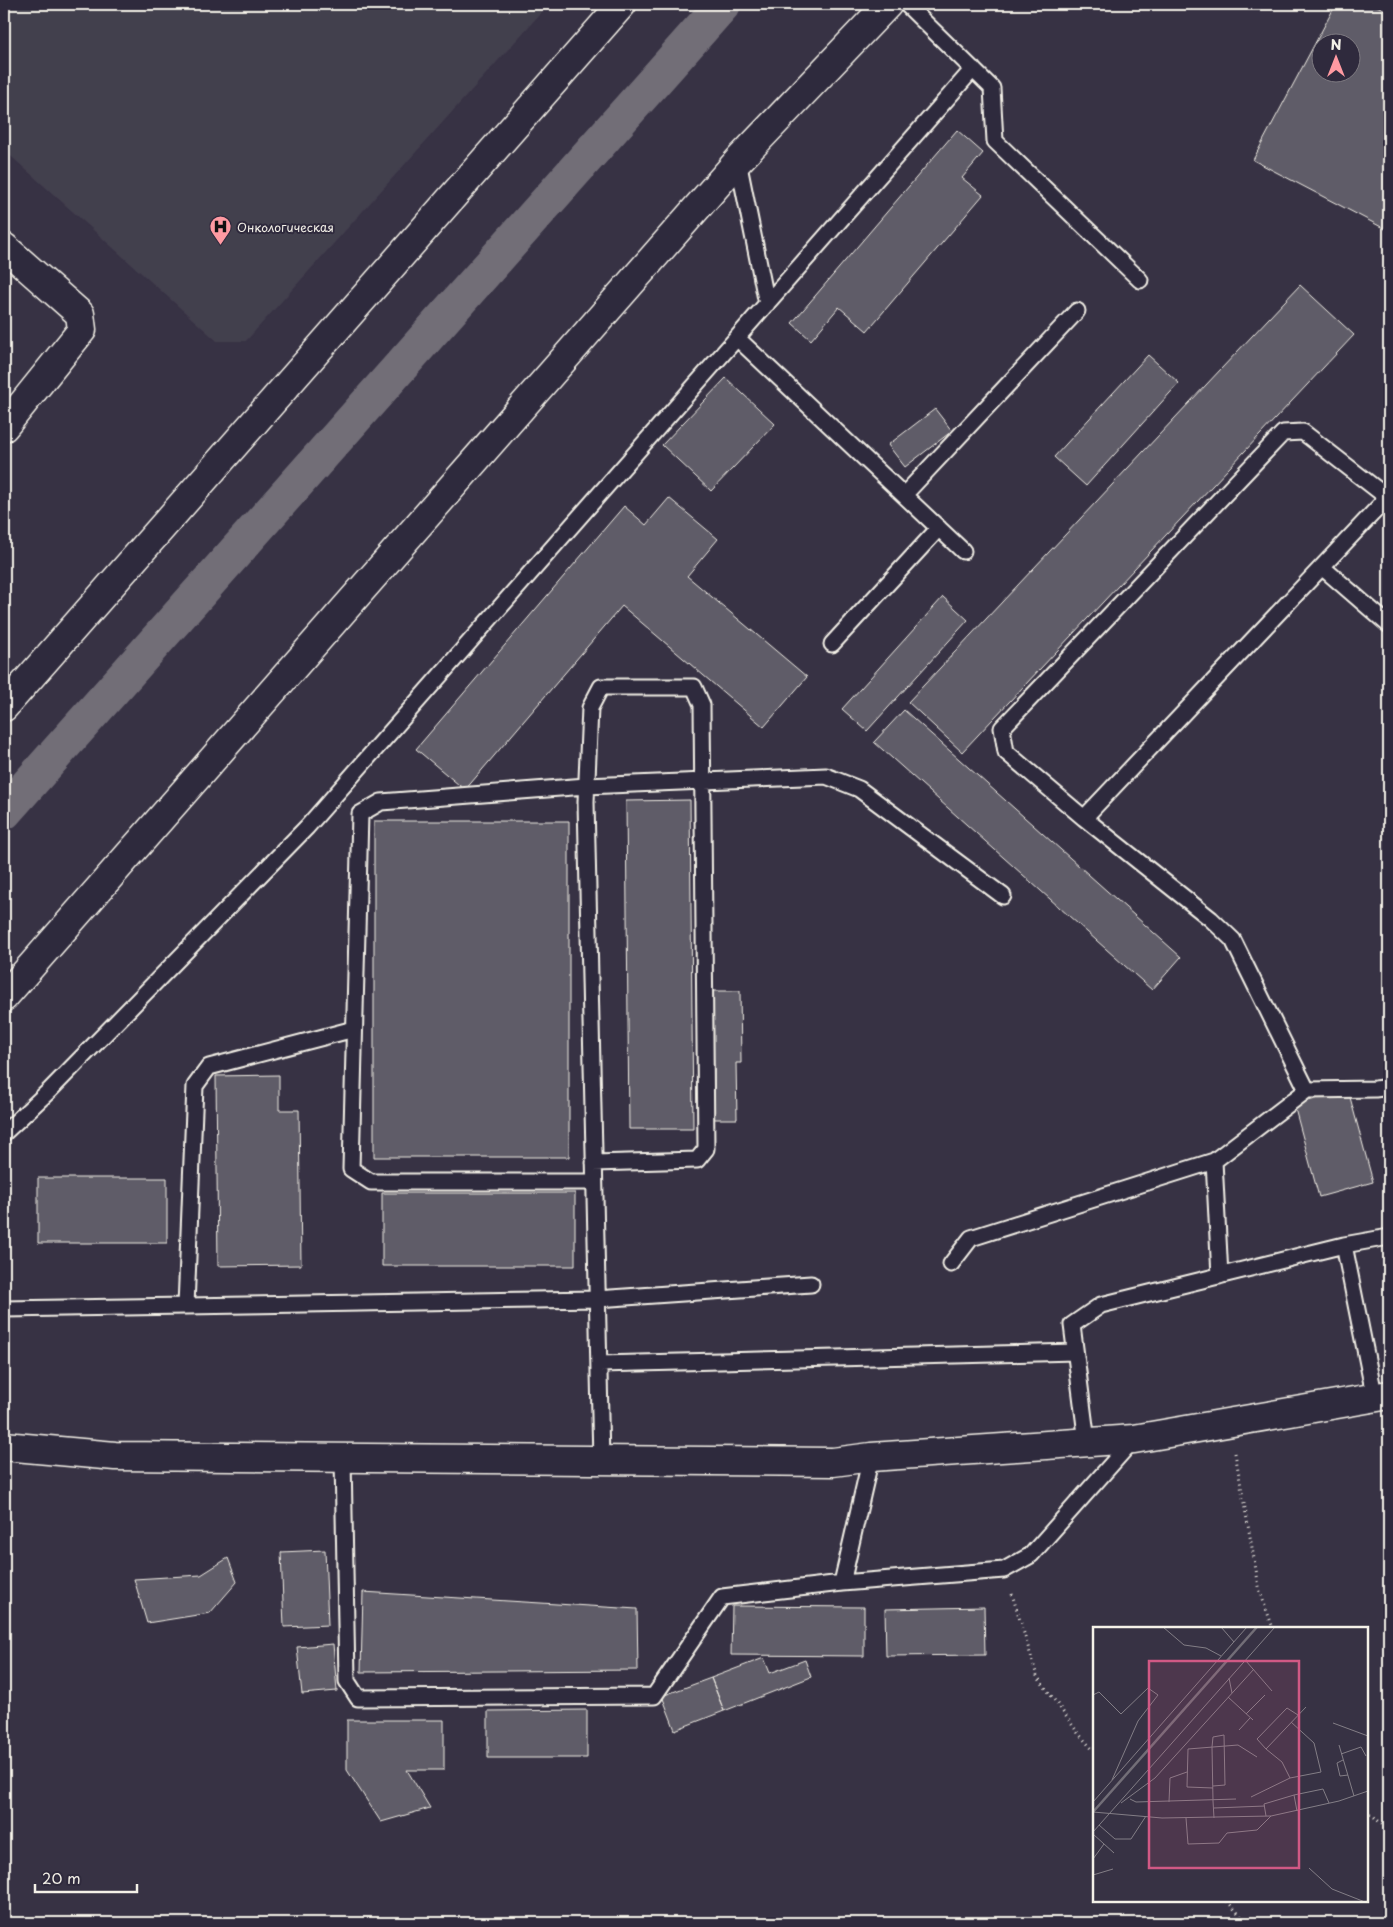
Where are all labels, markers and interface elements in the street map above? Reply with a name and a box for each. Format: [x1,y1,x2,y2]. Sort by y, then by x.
north arrow [1310,32,1360,82]
text: N [1330,34,1342,55]
hospital icon: Онкологическая [209,215,233,246]
place label: Онкологическая [237,218,334,236]
inset map [1093,1627,1368,1902]
scale bar [35,1862,138,1894]
text: 20 m [42,1866,81,1889]

